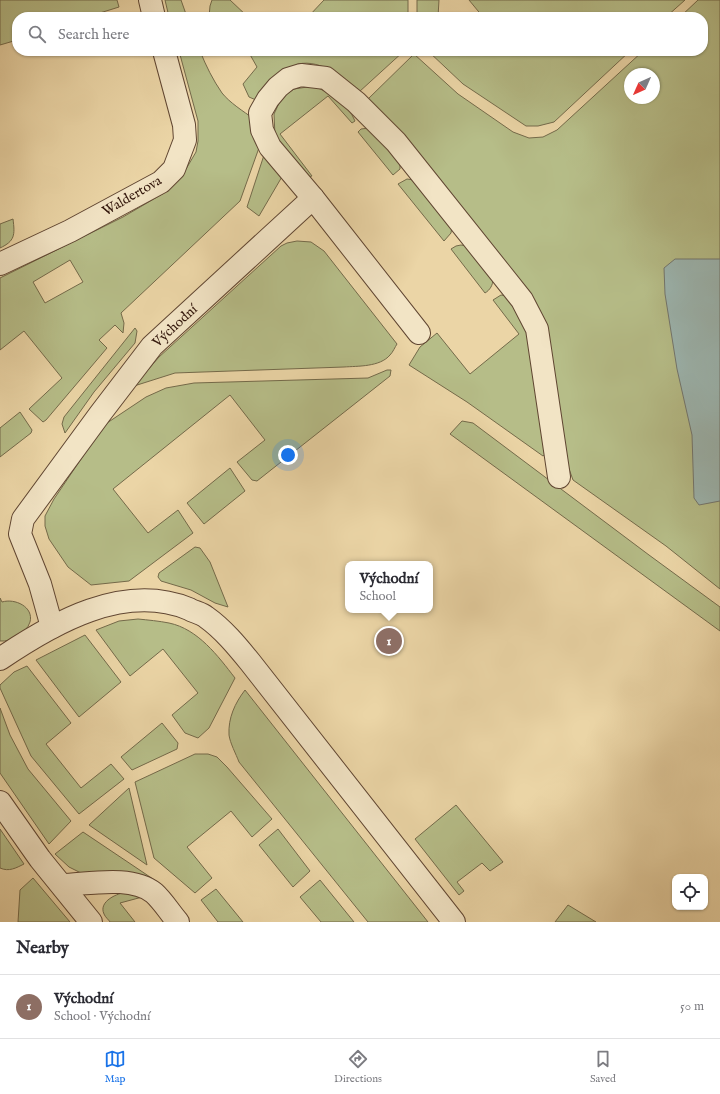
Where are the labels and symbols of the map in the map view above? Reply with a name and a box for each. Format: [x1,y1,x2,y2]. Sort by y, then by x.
north arrow [624,68,660,104]
street label: Waldertova [99,171,166,220]
street label: Východní [148,300,202,352]
your location [278,445,298,465]
pin: 1 [376,626,402,656]

